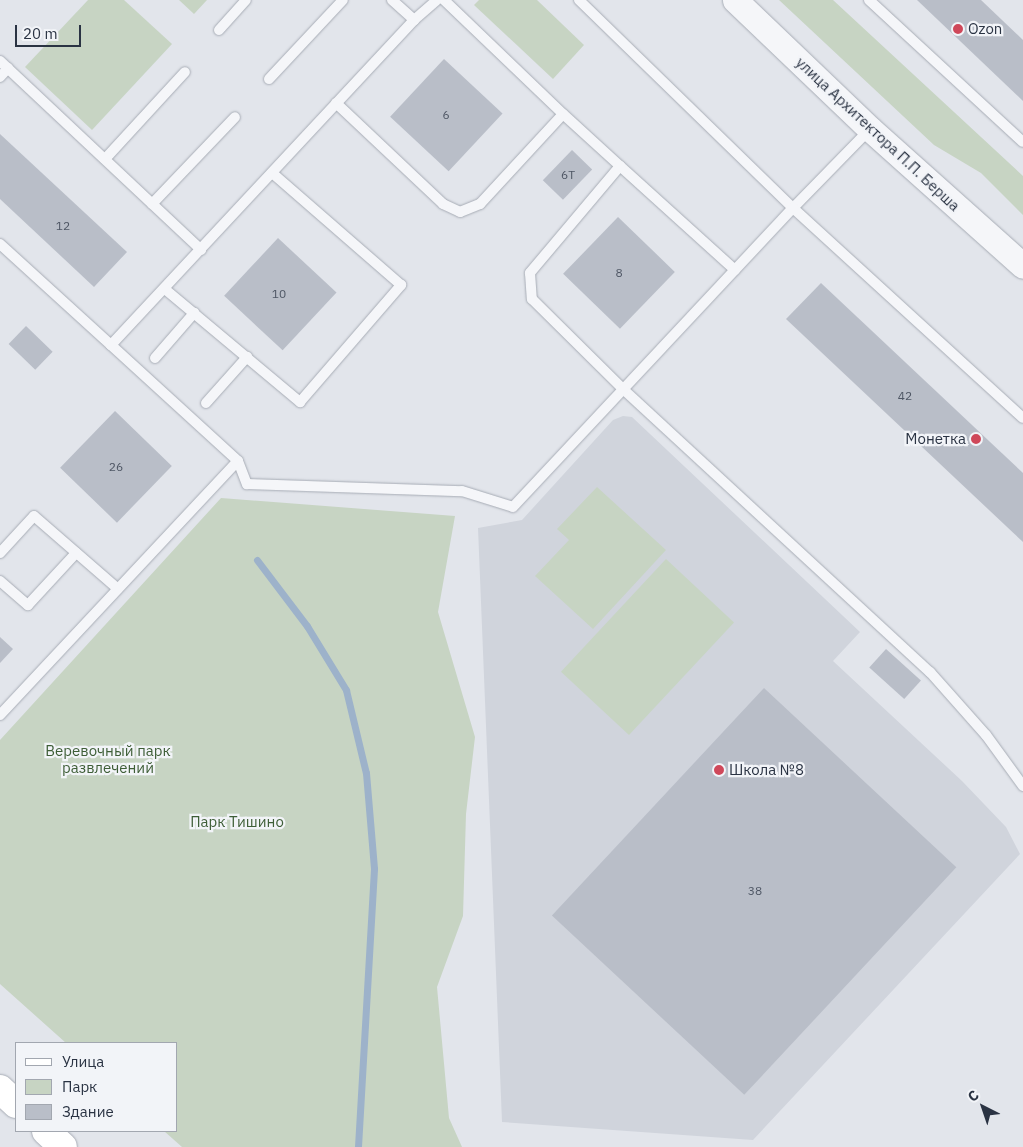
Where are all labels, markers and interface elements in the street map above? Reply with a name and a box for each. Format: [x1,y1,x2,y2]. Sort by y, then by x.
scale bar [18,15,84,47]
place label: Ozon [968,20,1002,38]
marker: Ozon [952,23,964,35]
text: 20 m [23,24,58,43]
street label: улица Архитектора П.П. Берша [792,53,964,215]
house number: 6 [442,108,450,122]
house number: 6Т [561,168,575,182]
house number: 12 [56,219,70,233]
house number: 8 [615,266,623,280]
house number: 10 [272,287,286,301]
house number: 42 [898,389,912,403]
place label: Монетка [905,430,966,448]
marker: Монетка [970,433,982,445]
house number: 26 [109,460,123,474]
park label: Веревочный парк развлечений [45,741,171,776]
place label: Школа №8 [729,761,804,779]
marker: Школа №8 [713,764,725,776]
park label: Парк Тишино [190,813,284,831]
house number: 38 [748,884,762,898]
legend [15,1042,178,1132]
text: Улица [62,1052,104,1071]
text: Парк [62,1077,97,1096]
north arrow [958,1082,1008,1132]
text: С [964,1086,983,1105]
text: Здание [62,1102,114,1121]

